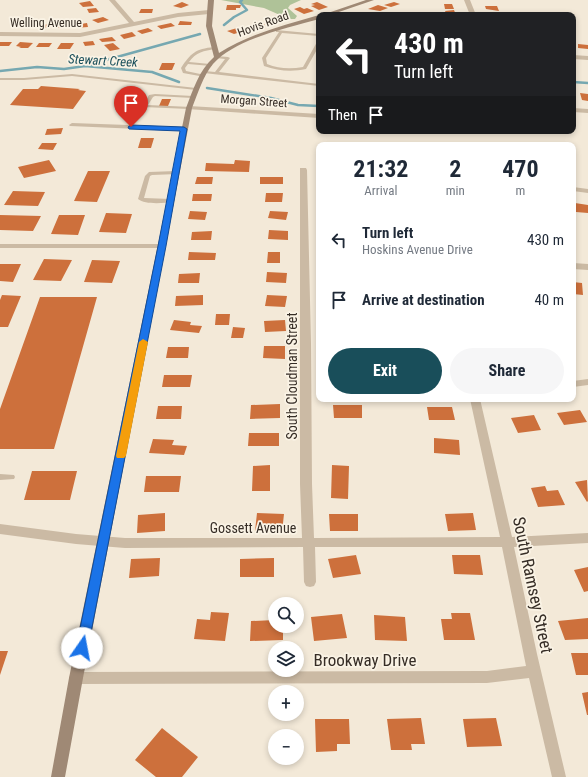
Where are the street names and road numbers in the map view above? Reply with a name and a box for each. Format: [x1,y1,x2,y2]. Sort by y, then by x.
street label: Hovis Road [235,8,291,40]
street label: Welling Avenue [10,16,82,30]
street label: Morgan Street [220,92,288,110]
street label: South Cloudman Street [284,312,300,440]
street label: South Ramsey Street [509,515,557,655]
street label: Gossett Avenue [210,520,297,536]
street label: Brookway Drive [314,650,417,670]

